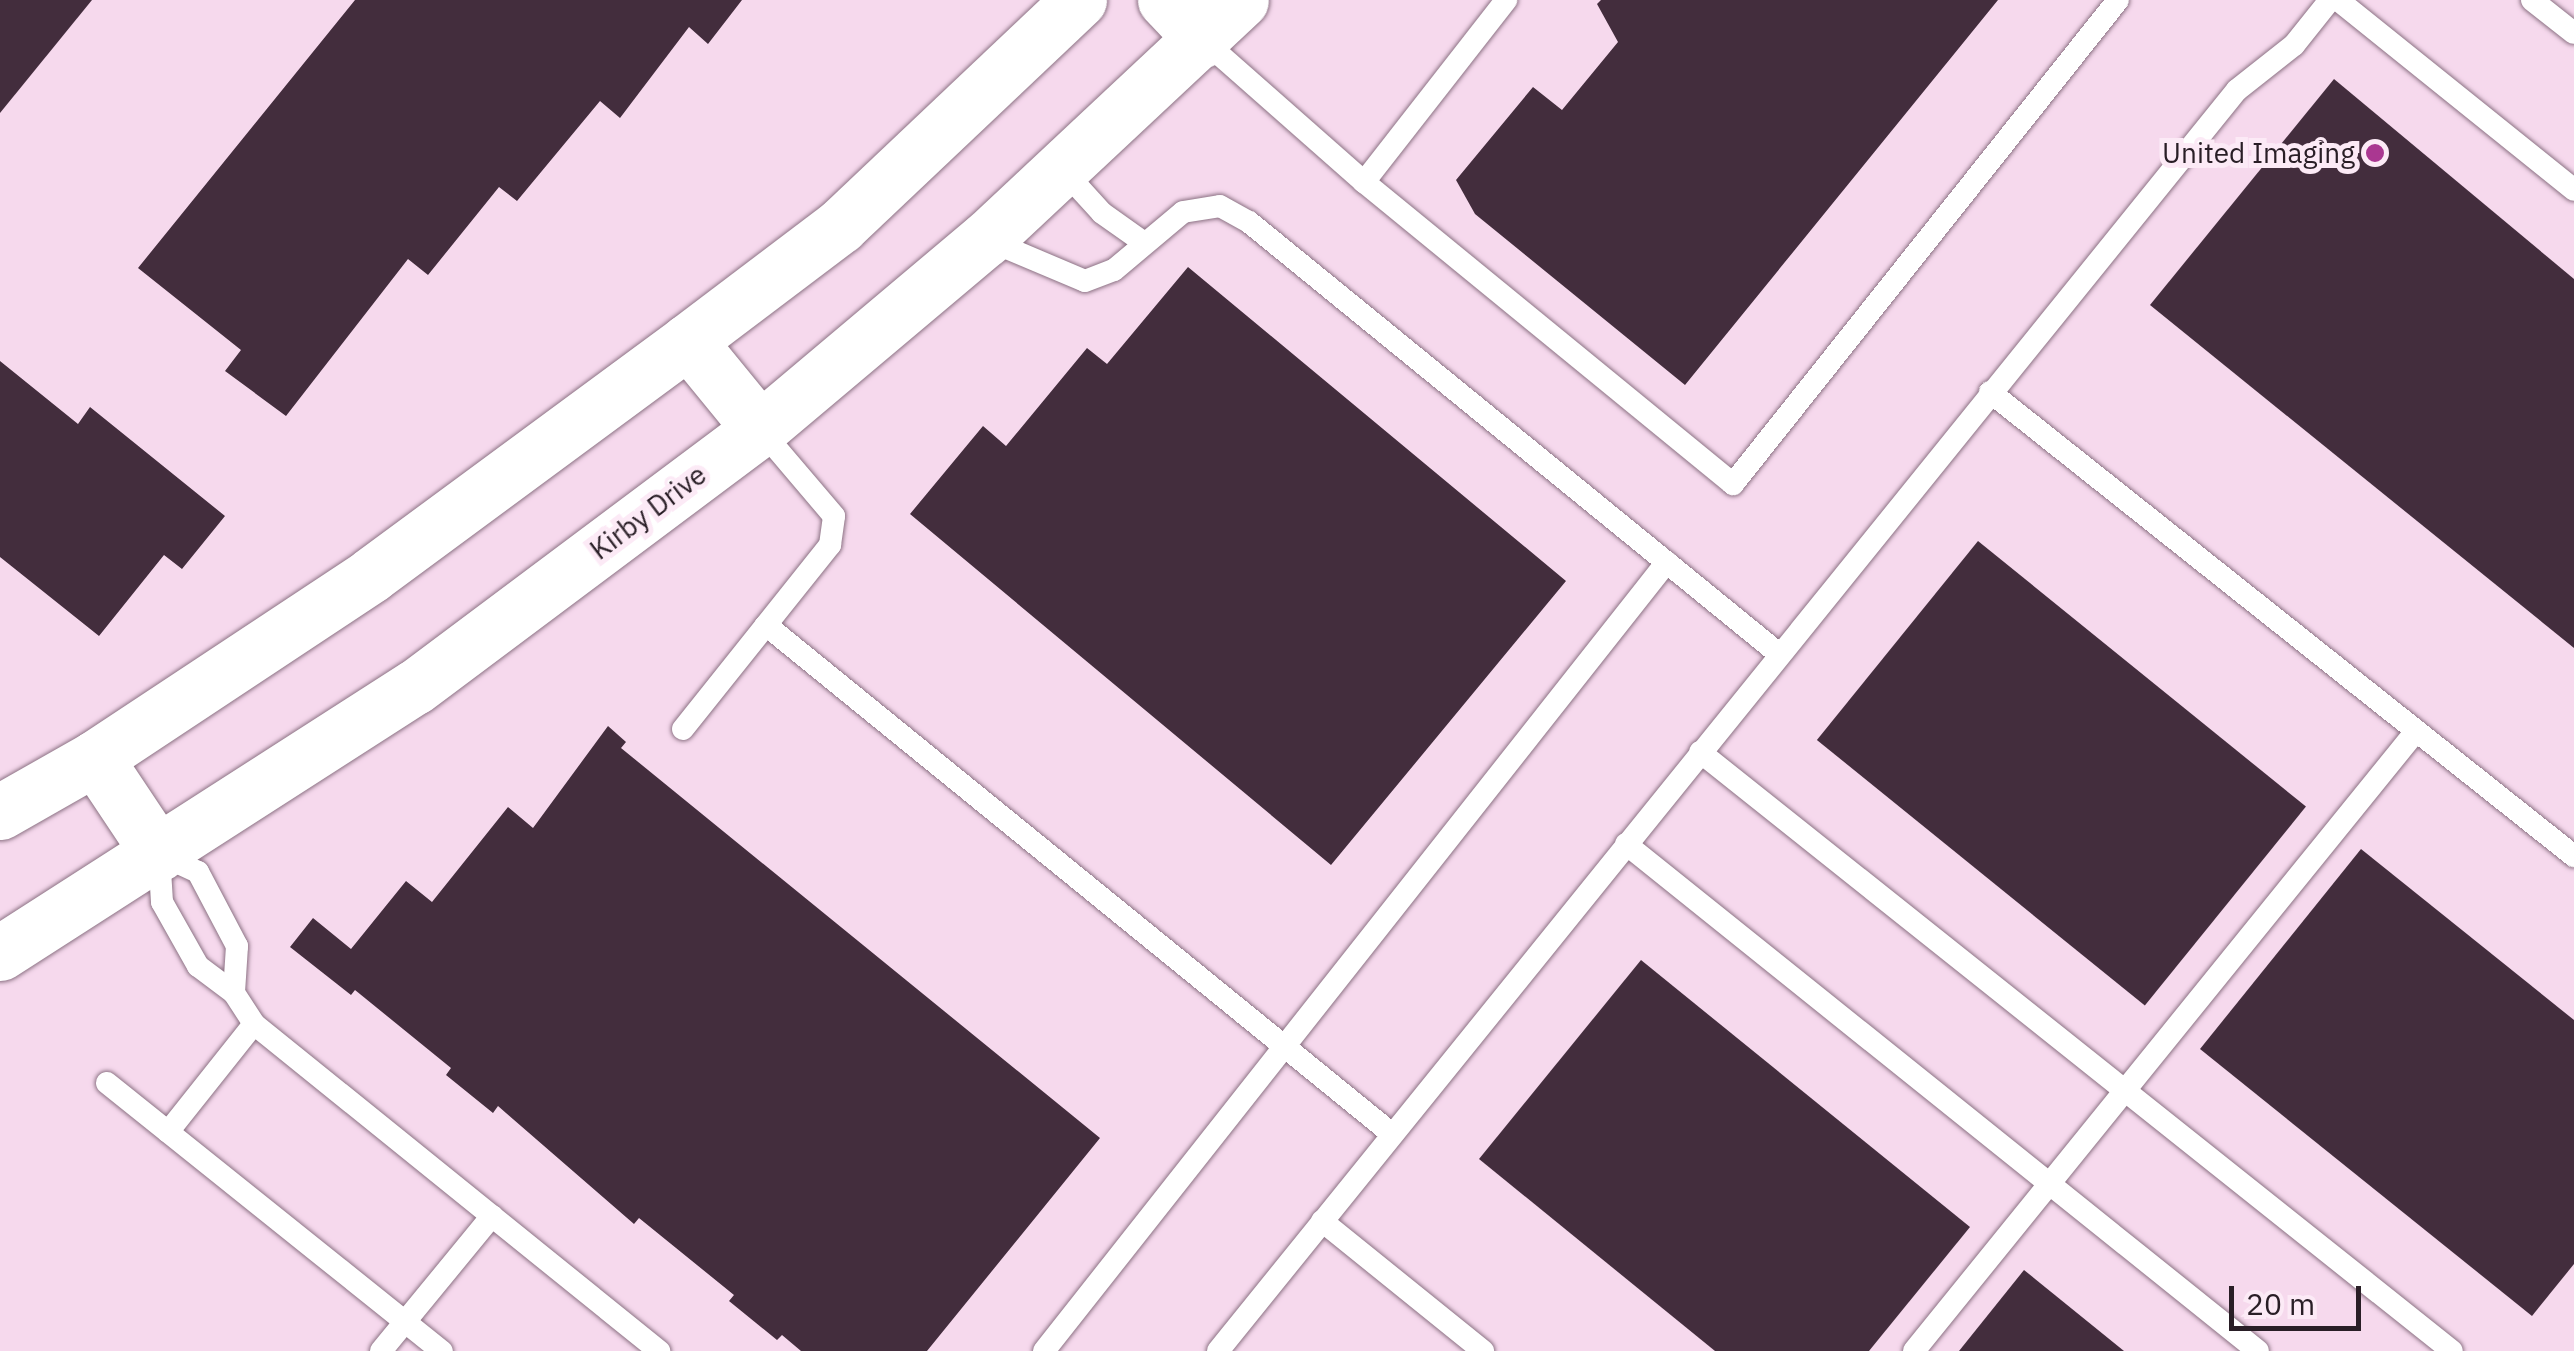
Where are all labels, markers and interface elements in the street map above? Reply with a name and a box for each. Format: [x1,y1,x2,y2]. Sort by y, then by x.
place label: United Imaging [2162,136,2355,170]
marker: United Imaging [2364,142,2386,164]
street label: Kirby Drive [583,457,713,567]
scale bar [2234,1266,2366,1328]
text: 20 m [2246,1284,2315,1323]

